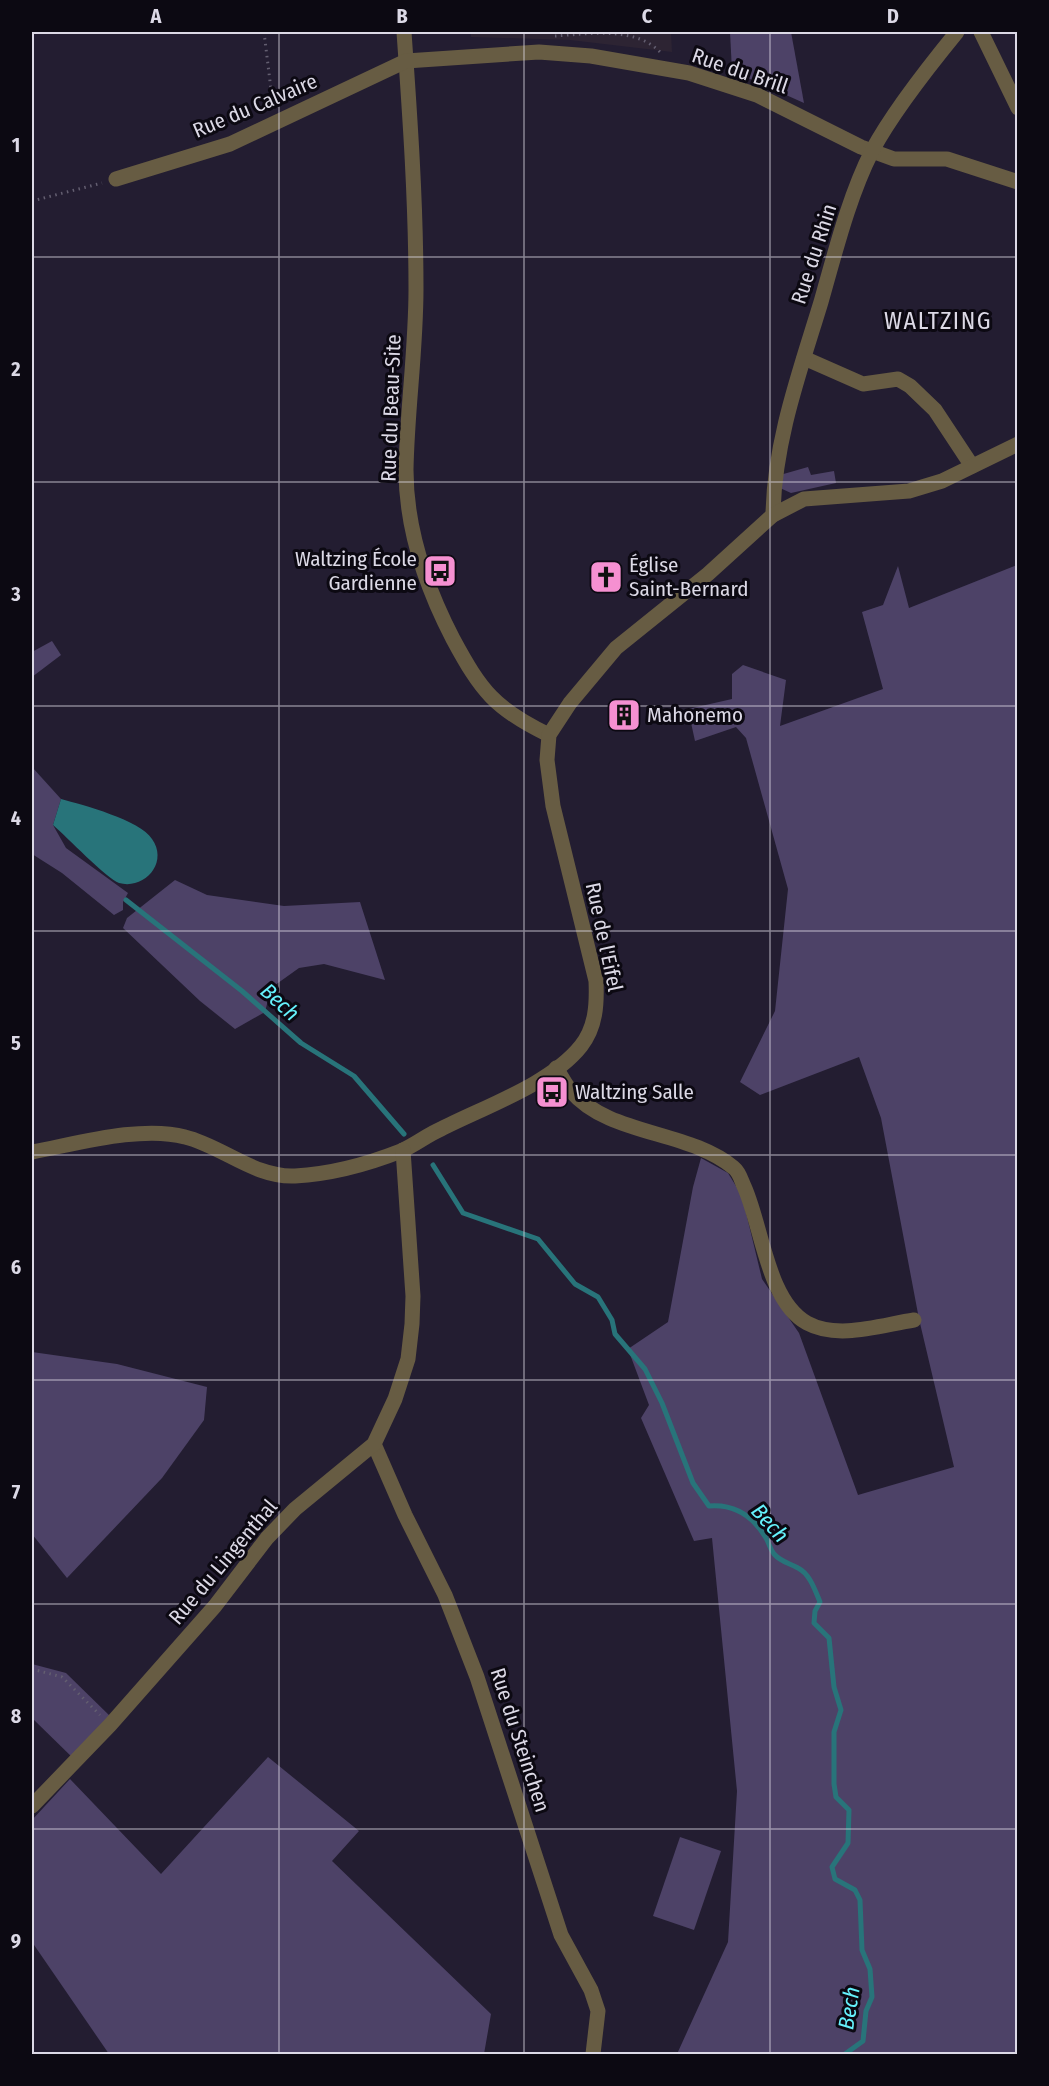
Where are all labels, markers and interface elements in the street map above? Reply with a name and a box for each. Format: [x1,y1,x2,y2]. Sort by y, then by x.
text: A [150,4,163,28]
text: B [396,4,408,28]
text: C [642,4,653,28]
text: D [887,4,899,28]
street label: Rue du Brill [688,42,792,100]
street label: Rue du Calvaire [189,68,321,144]
text: 1 [12,133,20,157]
street label: Rue du Rhin [786,201,842,307]
district label: WALTZING [884,307,992,335]
street label: Rue du Beau-Site [375,334,407,482]
text: 2 [10,357,21,381]
place label: Waltzing École Gardienne [295,546,417,596]
place label: Église Saint-Bernard [629,552,748,602]
bus stop icon: Waltzing École Gardienne [422,553,458,589]
church icon: Église Saint-Bernard [588,559,624,595]
text: 3 [10,582,21,606]
building icon: Mahonemo [606,697,642,733]
place label: Mahonemo [647,702,743,728]
text: 4 [11,806,21,830]
street label: Rue de l'Eifel [580,880,628,994]
water label: Bech [255,977,305,1027]
text: 5 [11,1031,21,1055]
bus stop icon: Waltzing Salle [534,1074,570,1110]
place label: Waltzing Salle [575,1079,694,1105]
text: 6 [11,1255,21,1279]
text: 7 [12,1480,21,1504]
street label: Rue du Lingenthal [163,1494,283,1630]
water label: Bech [745,1498,795,1548]
street label: Rue du Steinchen [484,1665,556,1815]
text: 8 [11,1704,22,1728]
text: 9 [11,1929,21,1953]
water label: Bech [832,1985,866,2031]

